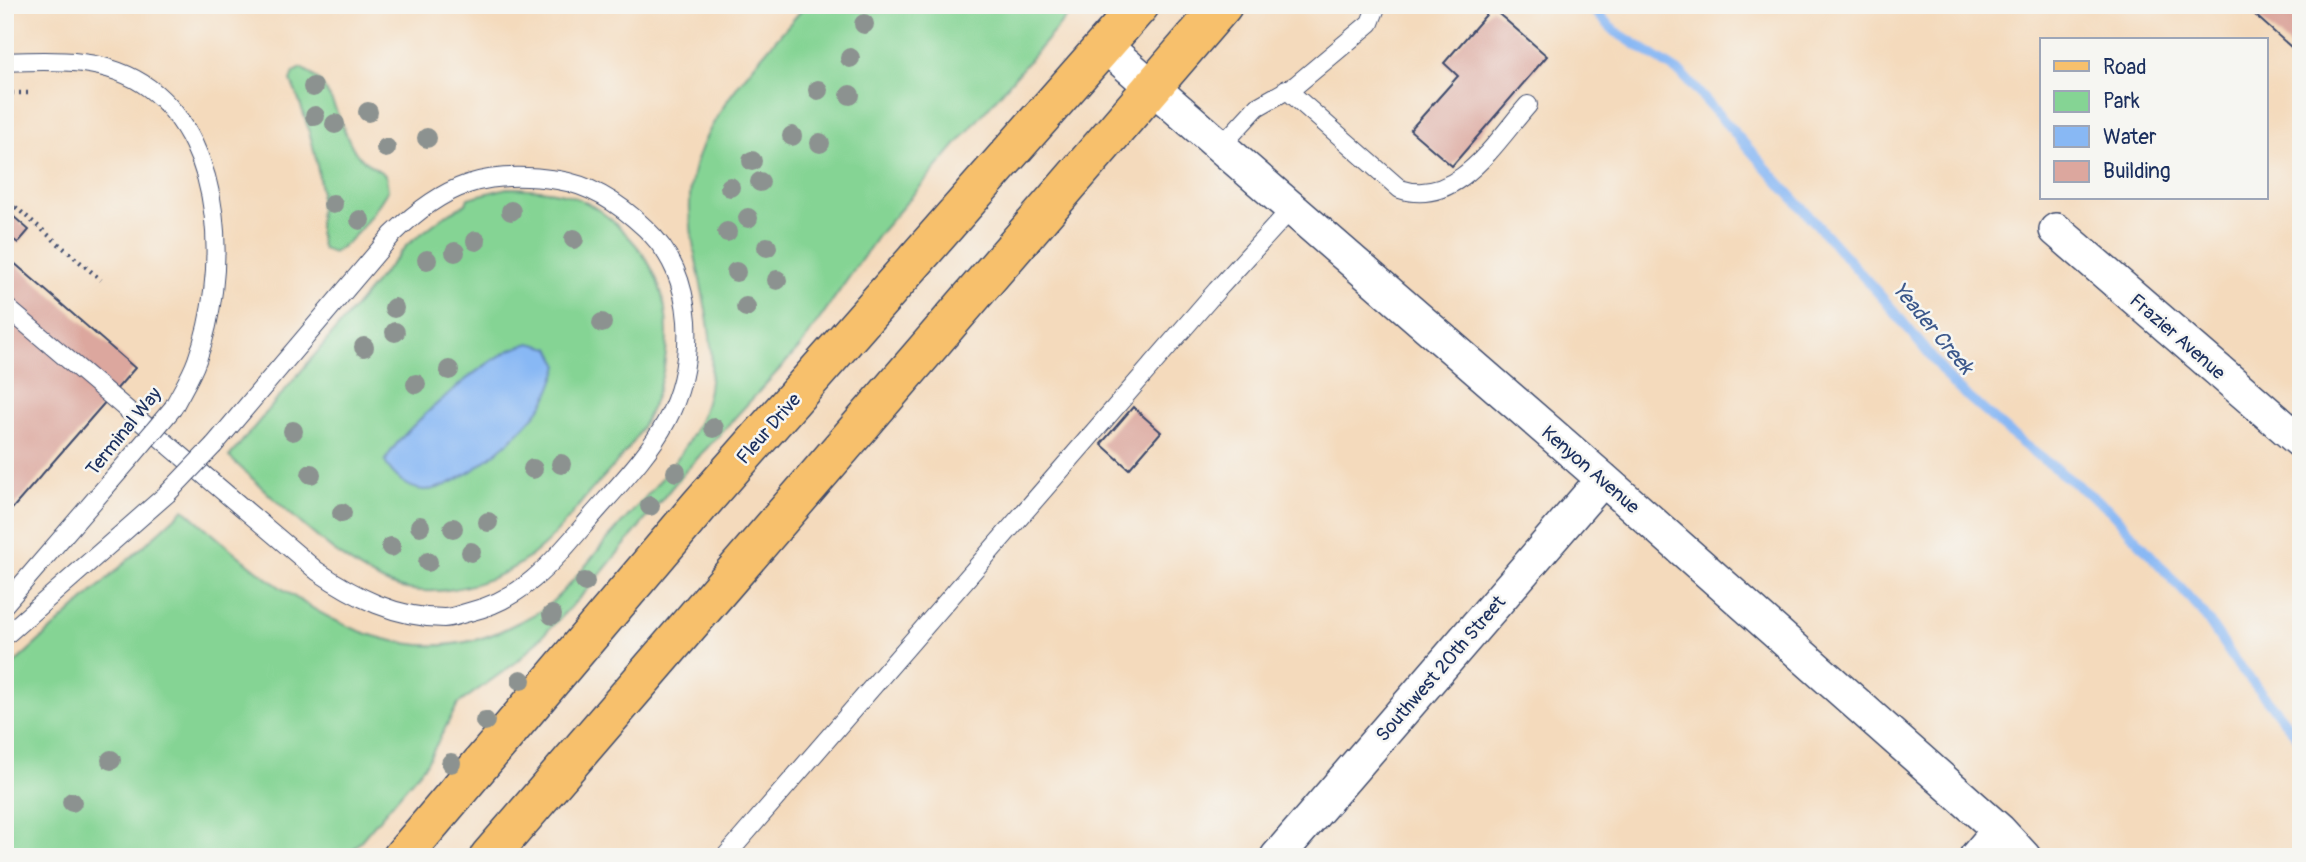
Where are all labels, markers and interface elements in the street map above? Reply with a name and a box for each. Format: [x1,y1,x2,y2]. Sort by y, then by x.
legend [2040,38,2268,200]
text: Road [2103,54,2147,81]
text: Park [2103,88,2140,115]
text: Water [2103,124,2157,151]
text: Building [2103,158,2170,185]
water label: Yeader Creek [1886,277,1981,382]
street label: Frazier Avenue [2125,289,2231,385]
street label: Terminal Way [81,382,167,481]
street label: Fleur Drive [731,388,807,469]
street label: Kenyon Avenue [1536,421,1645,519]
street label: Southwest 20th Street [1371,590,1511,747]

